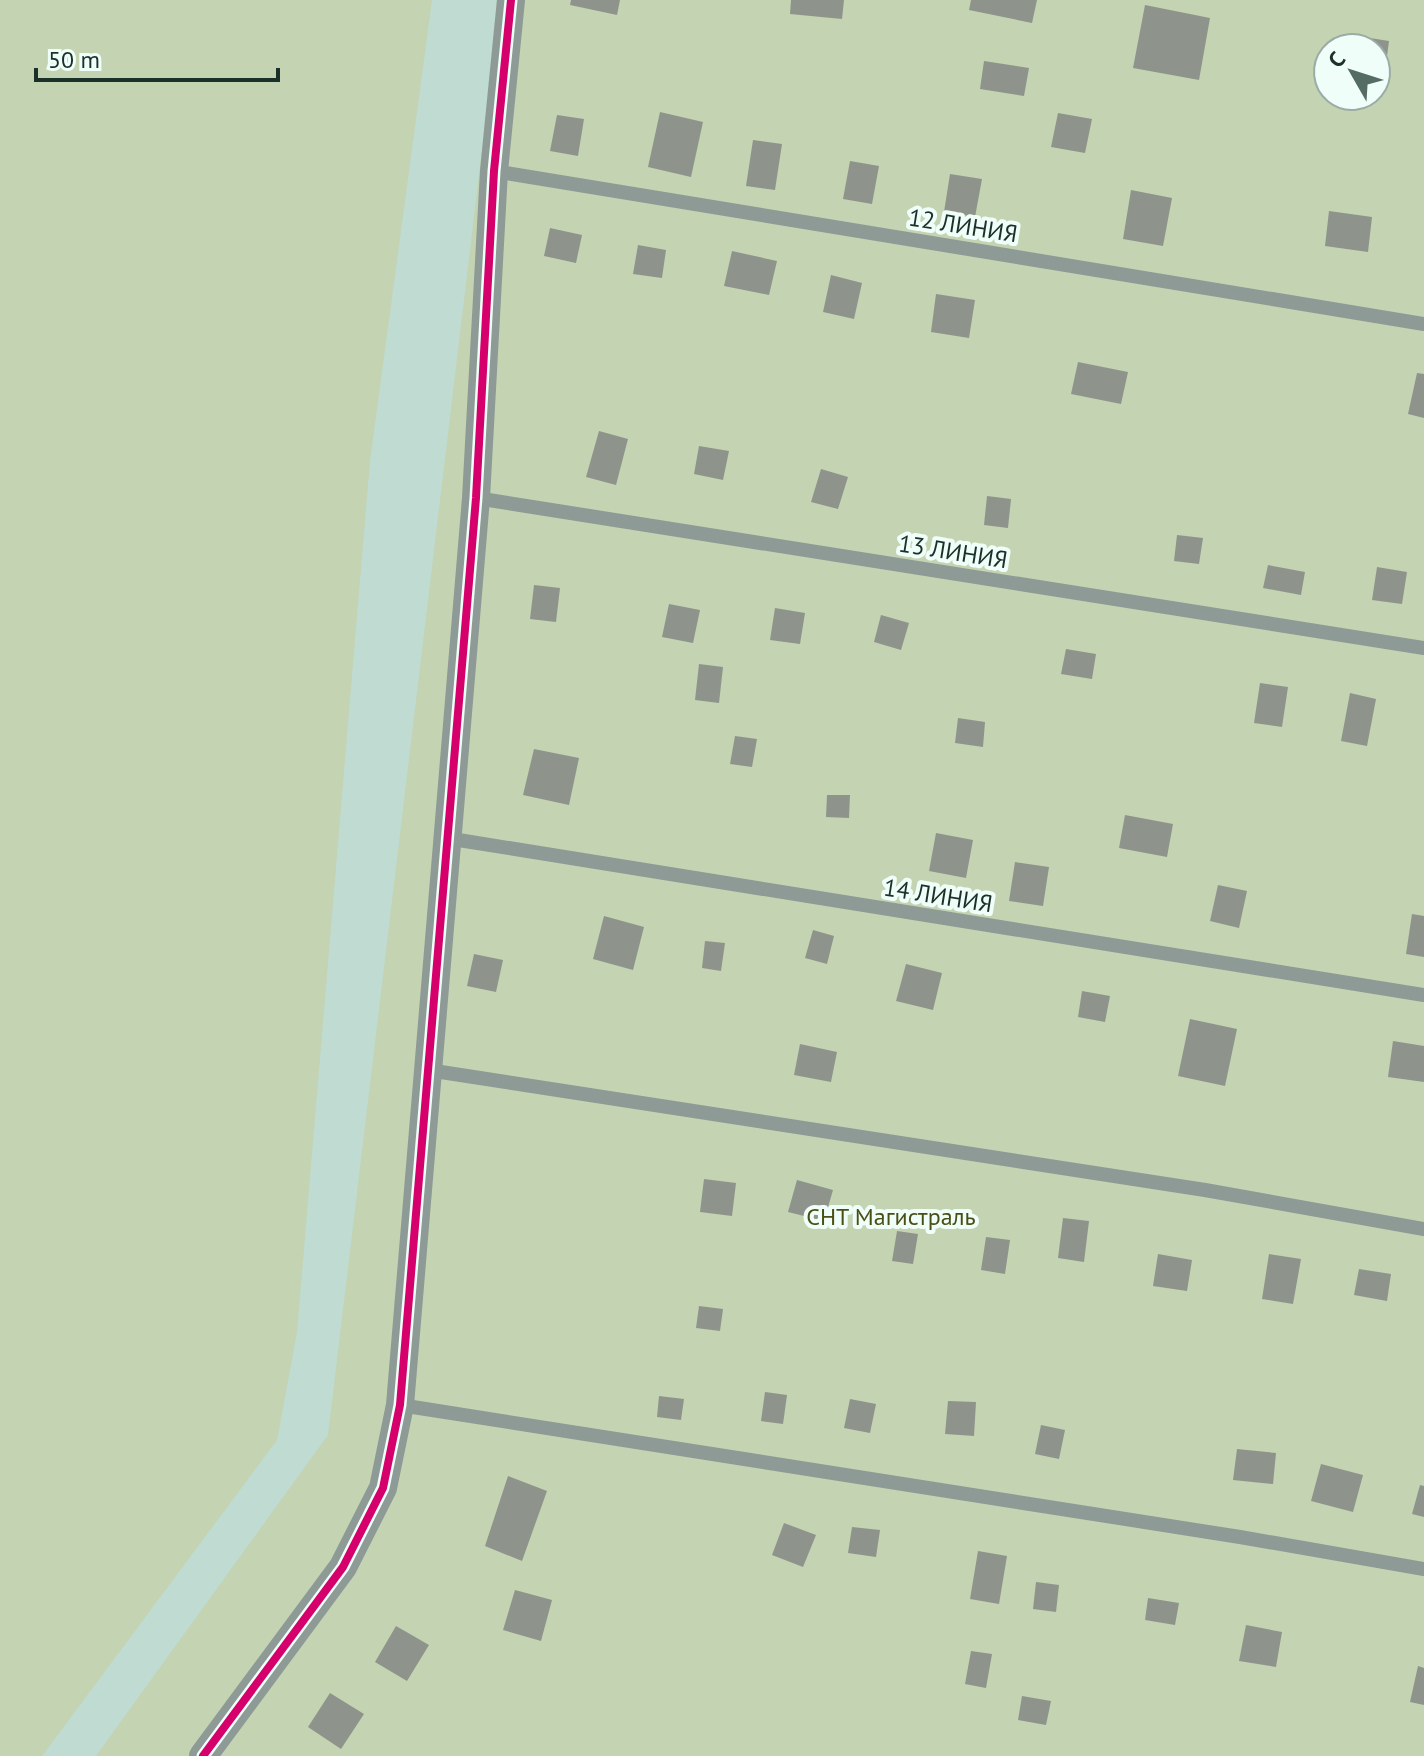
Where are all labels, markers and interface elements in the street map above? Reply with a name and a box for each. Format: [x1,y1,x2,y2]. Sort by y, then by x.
scale bar [36,32,278,82]
north arrow [1312,32,1392,112]
text: 50 m [48,44,100,75]
text: С [1322,46,1351,73]
street label: 12 ЛИНИЯ [906,202,1020,249]
street label: 13 ЛИНИЯ [896,528,1010,575]
street label: 14 ЛИНИЯ [881,872,995,919]
park label: СНТ Магистраль [806,1201,976,1232]

